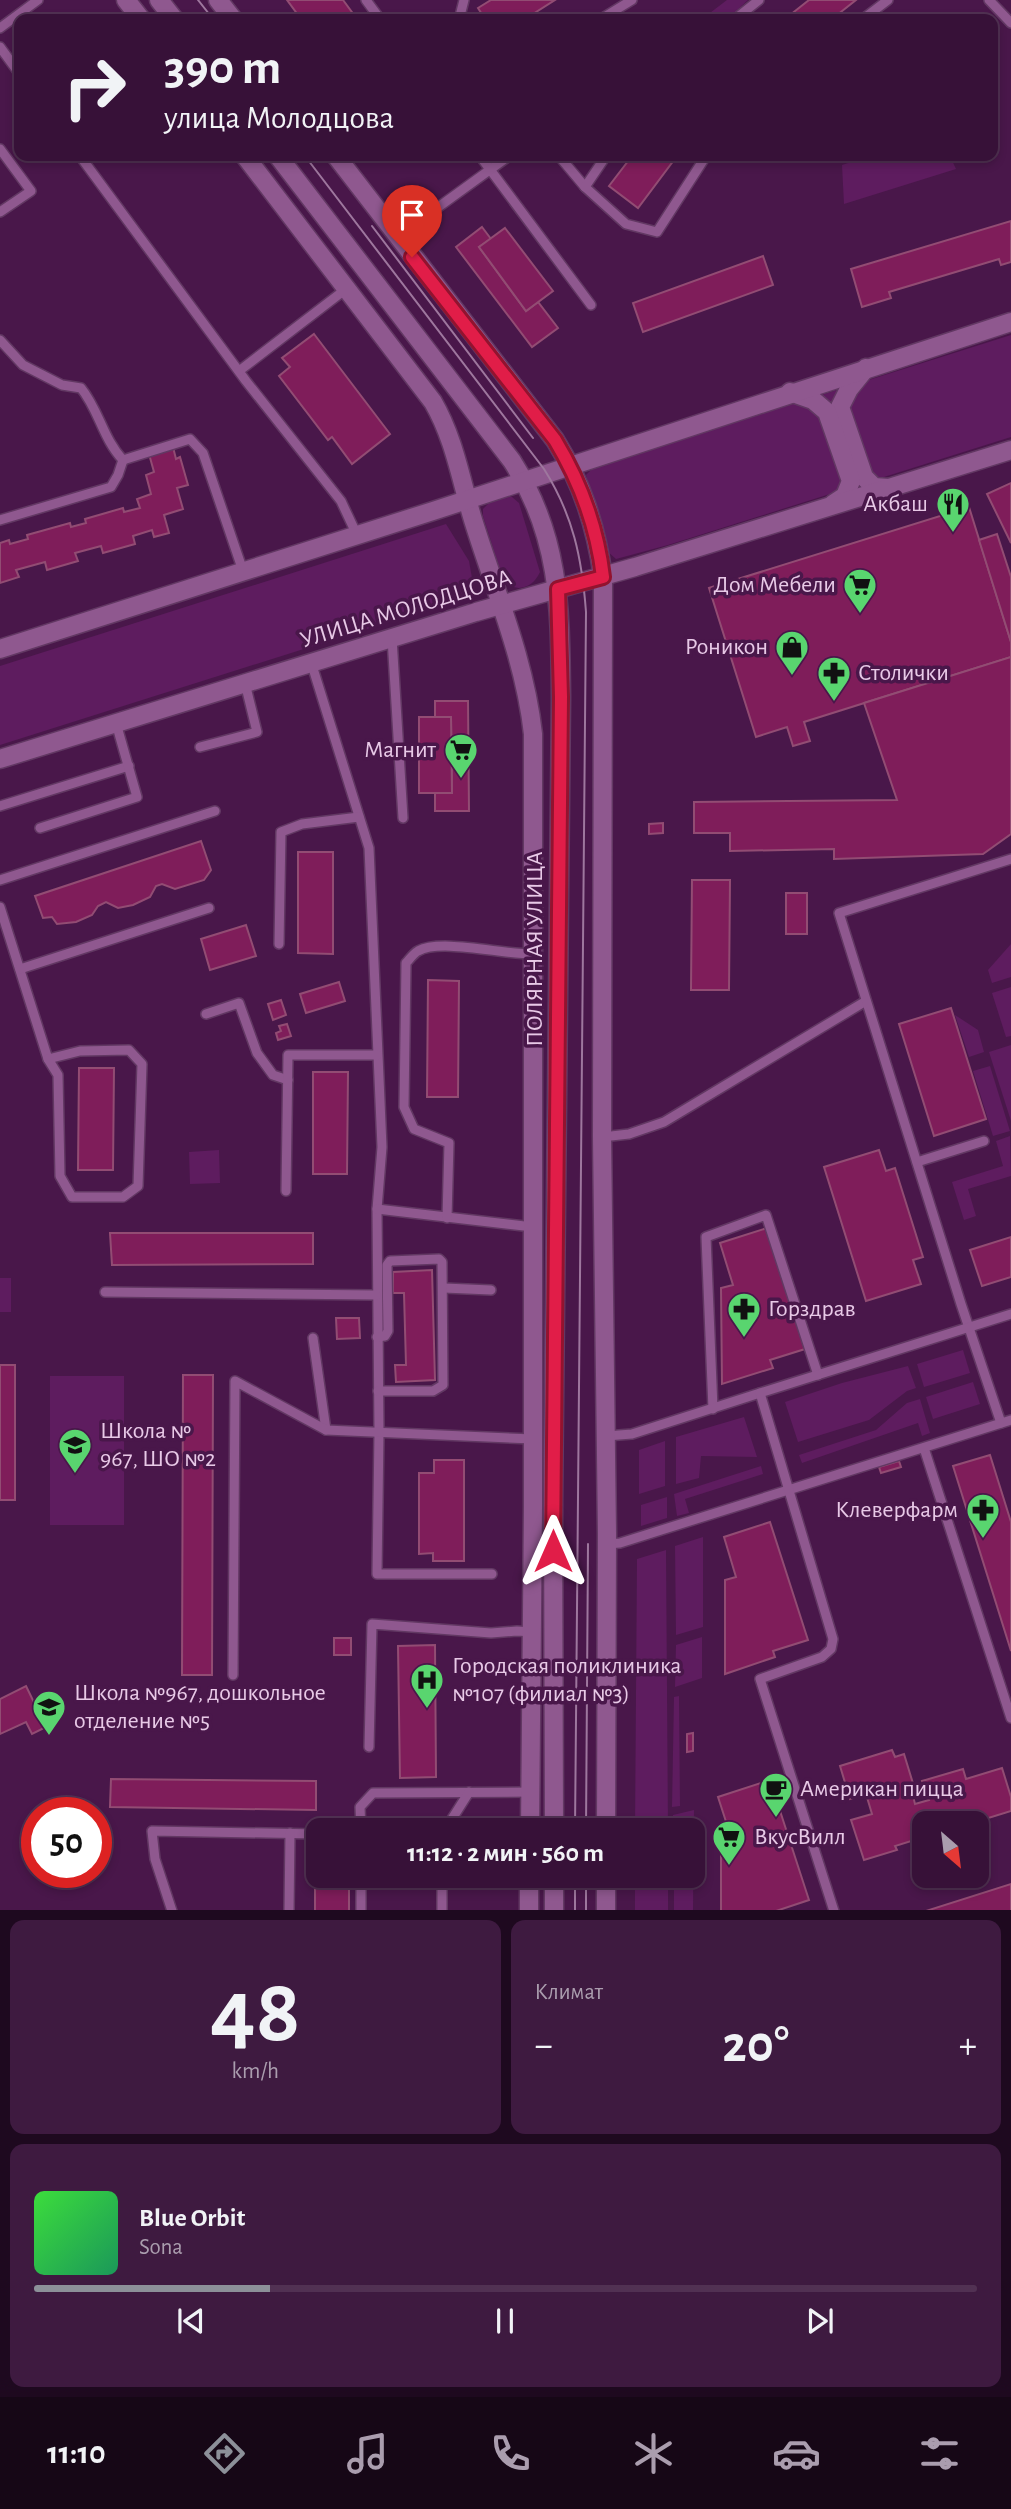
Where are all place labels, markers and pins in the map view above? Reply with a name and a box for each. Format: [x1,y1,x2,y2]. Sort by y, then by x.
pin [382,185,442,257]
restaurant icon: Акбаш [934,485,972,534]
place label: Акбаш [863,492,928,516]
supermarket icon: Дом Мебели [841,566,879,615]
place label: Дом Мебели [713,573,836,597]
shop icon: Роникон [773,628,811,677]
place label: Роникон [685,635,768,659]
pharmacy icon: Столички [815,654,853,703]
place label: Столички [858,661,949,685]
supermarket icon: Магнит [442,731,480,780]
place label: Магнит [364,738,436,762]
pharmacy icon: Горздрав [725,1290,763,1339]
place label: Горздрав [768,1297,856,1321]
place label: Школа № 967, ШО №2 [100,1419,216,1471]
school or university icon: Школа № 967, ШО №2 [56,1426,94,1475]
pharmacy icon: Клеверфарм [964,1491,1002,1540]
place label: Клеверфарм [835,1498,958,1522]
place label: Городская поликлиника №107 (филиал №3) [452,1654,682,1706]
hospital icon: Городская поликлиника №107 (филиал №3) [408,1661,446,1710]
place label: Школа №967, дошкольное отделение №5 [74,1681,326,1733]
school or university icon: Школа №967, дошкольное отделение №5 [30,1688,68,1737]
cafe icon: Американ пицца [757,1770,795,1819]
place label: Американ пицца [800,1777,964,1801]
supermarket icon: ВкусВилл [710,1818,748,1867]
place label: ВкусВилл [754,1825,846,1849]

